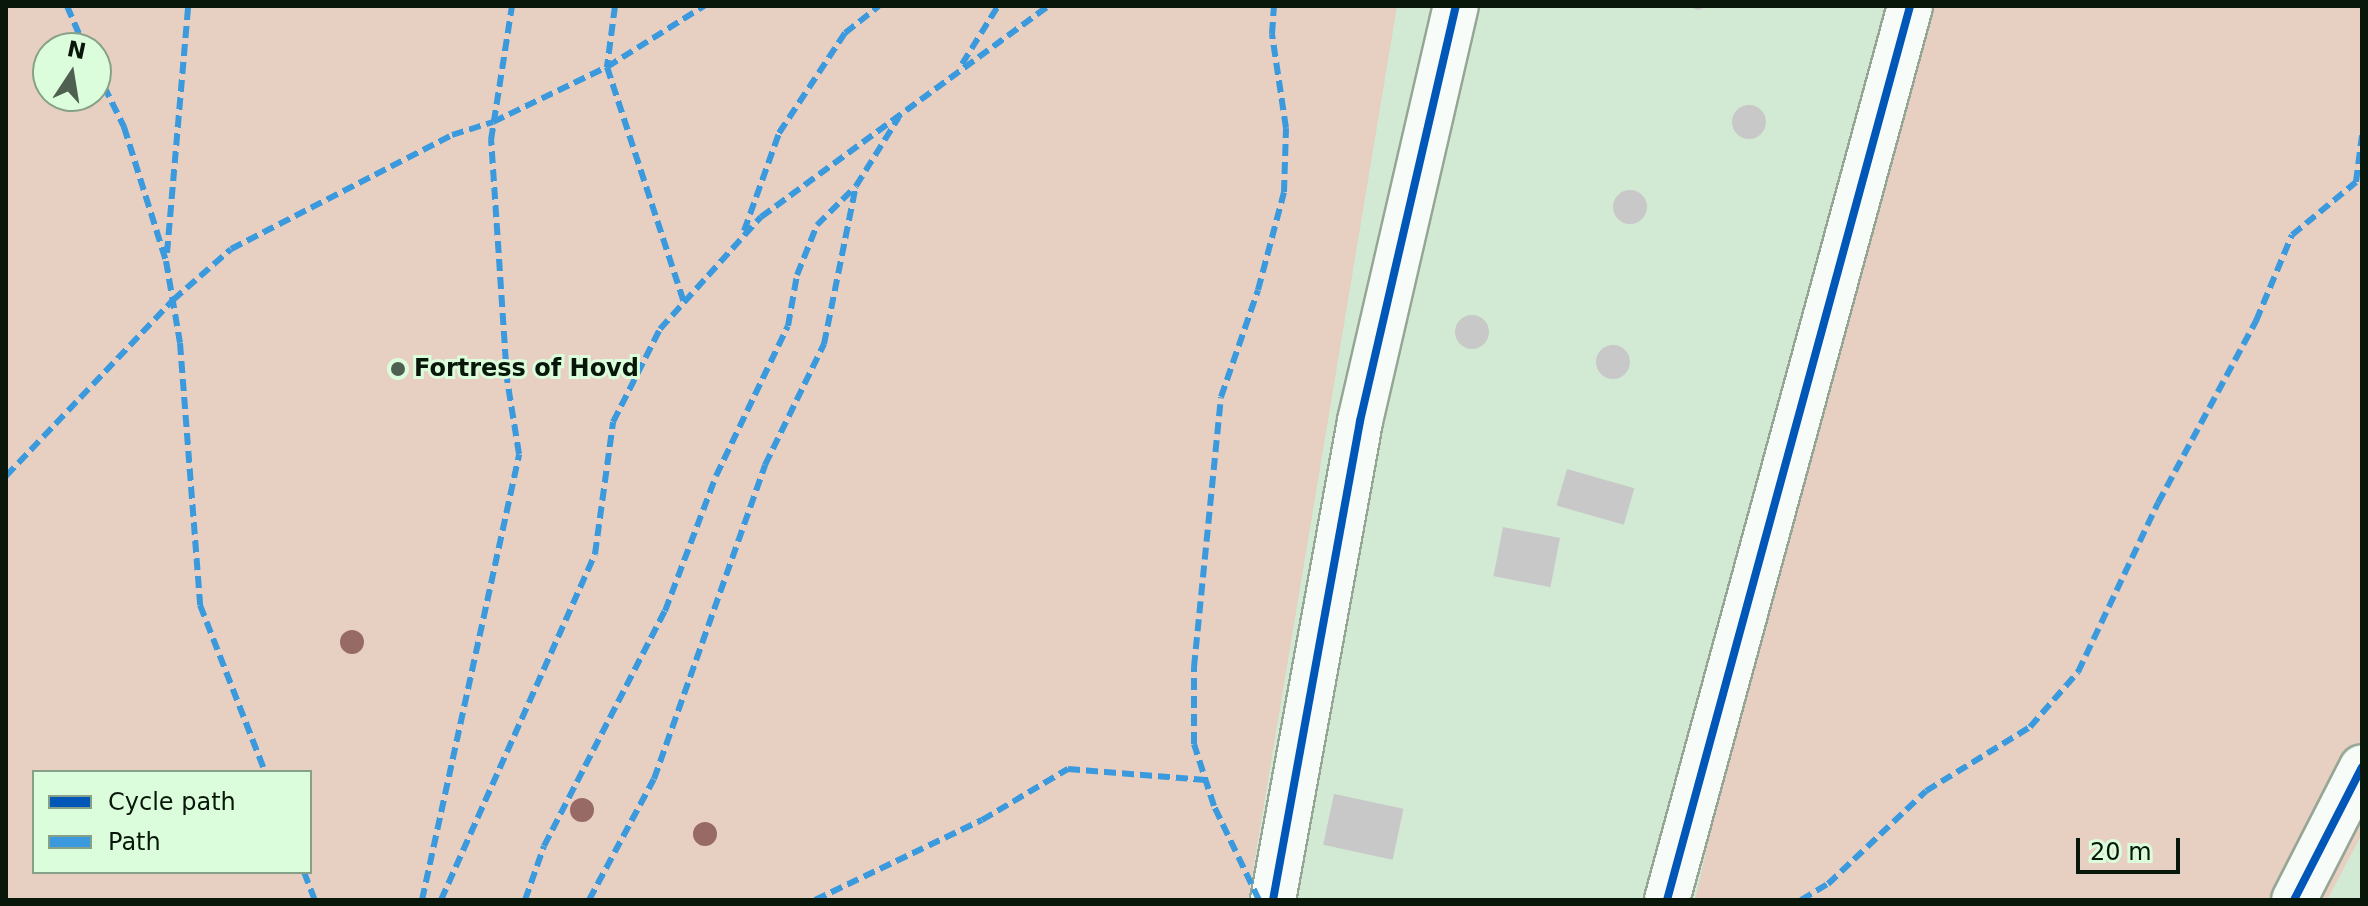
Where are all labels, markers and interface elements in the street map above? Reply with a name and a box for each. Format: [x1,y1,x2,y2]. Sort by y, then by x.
north arrow [32,32,112,112]
text: N [65,36,88,64]
place label: Fortress of Hovd [414,355,639,383]
marker: Fortress of Hovd [389,360,407,378]
legend [32,770,312,874]
text: Cycle path [108,788,236,816]
scale bar [2080,822,2184,872]
text: Path [108,828,161,856]
text: 20 m [2090,838,2152,866]

